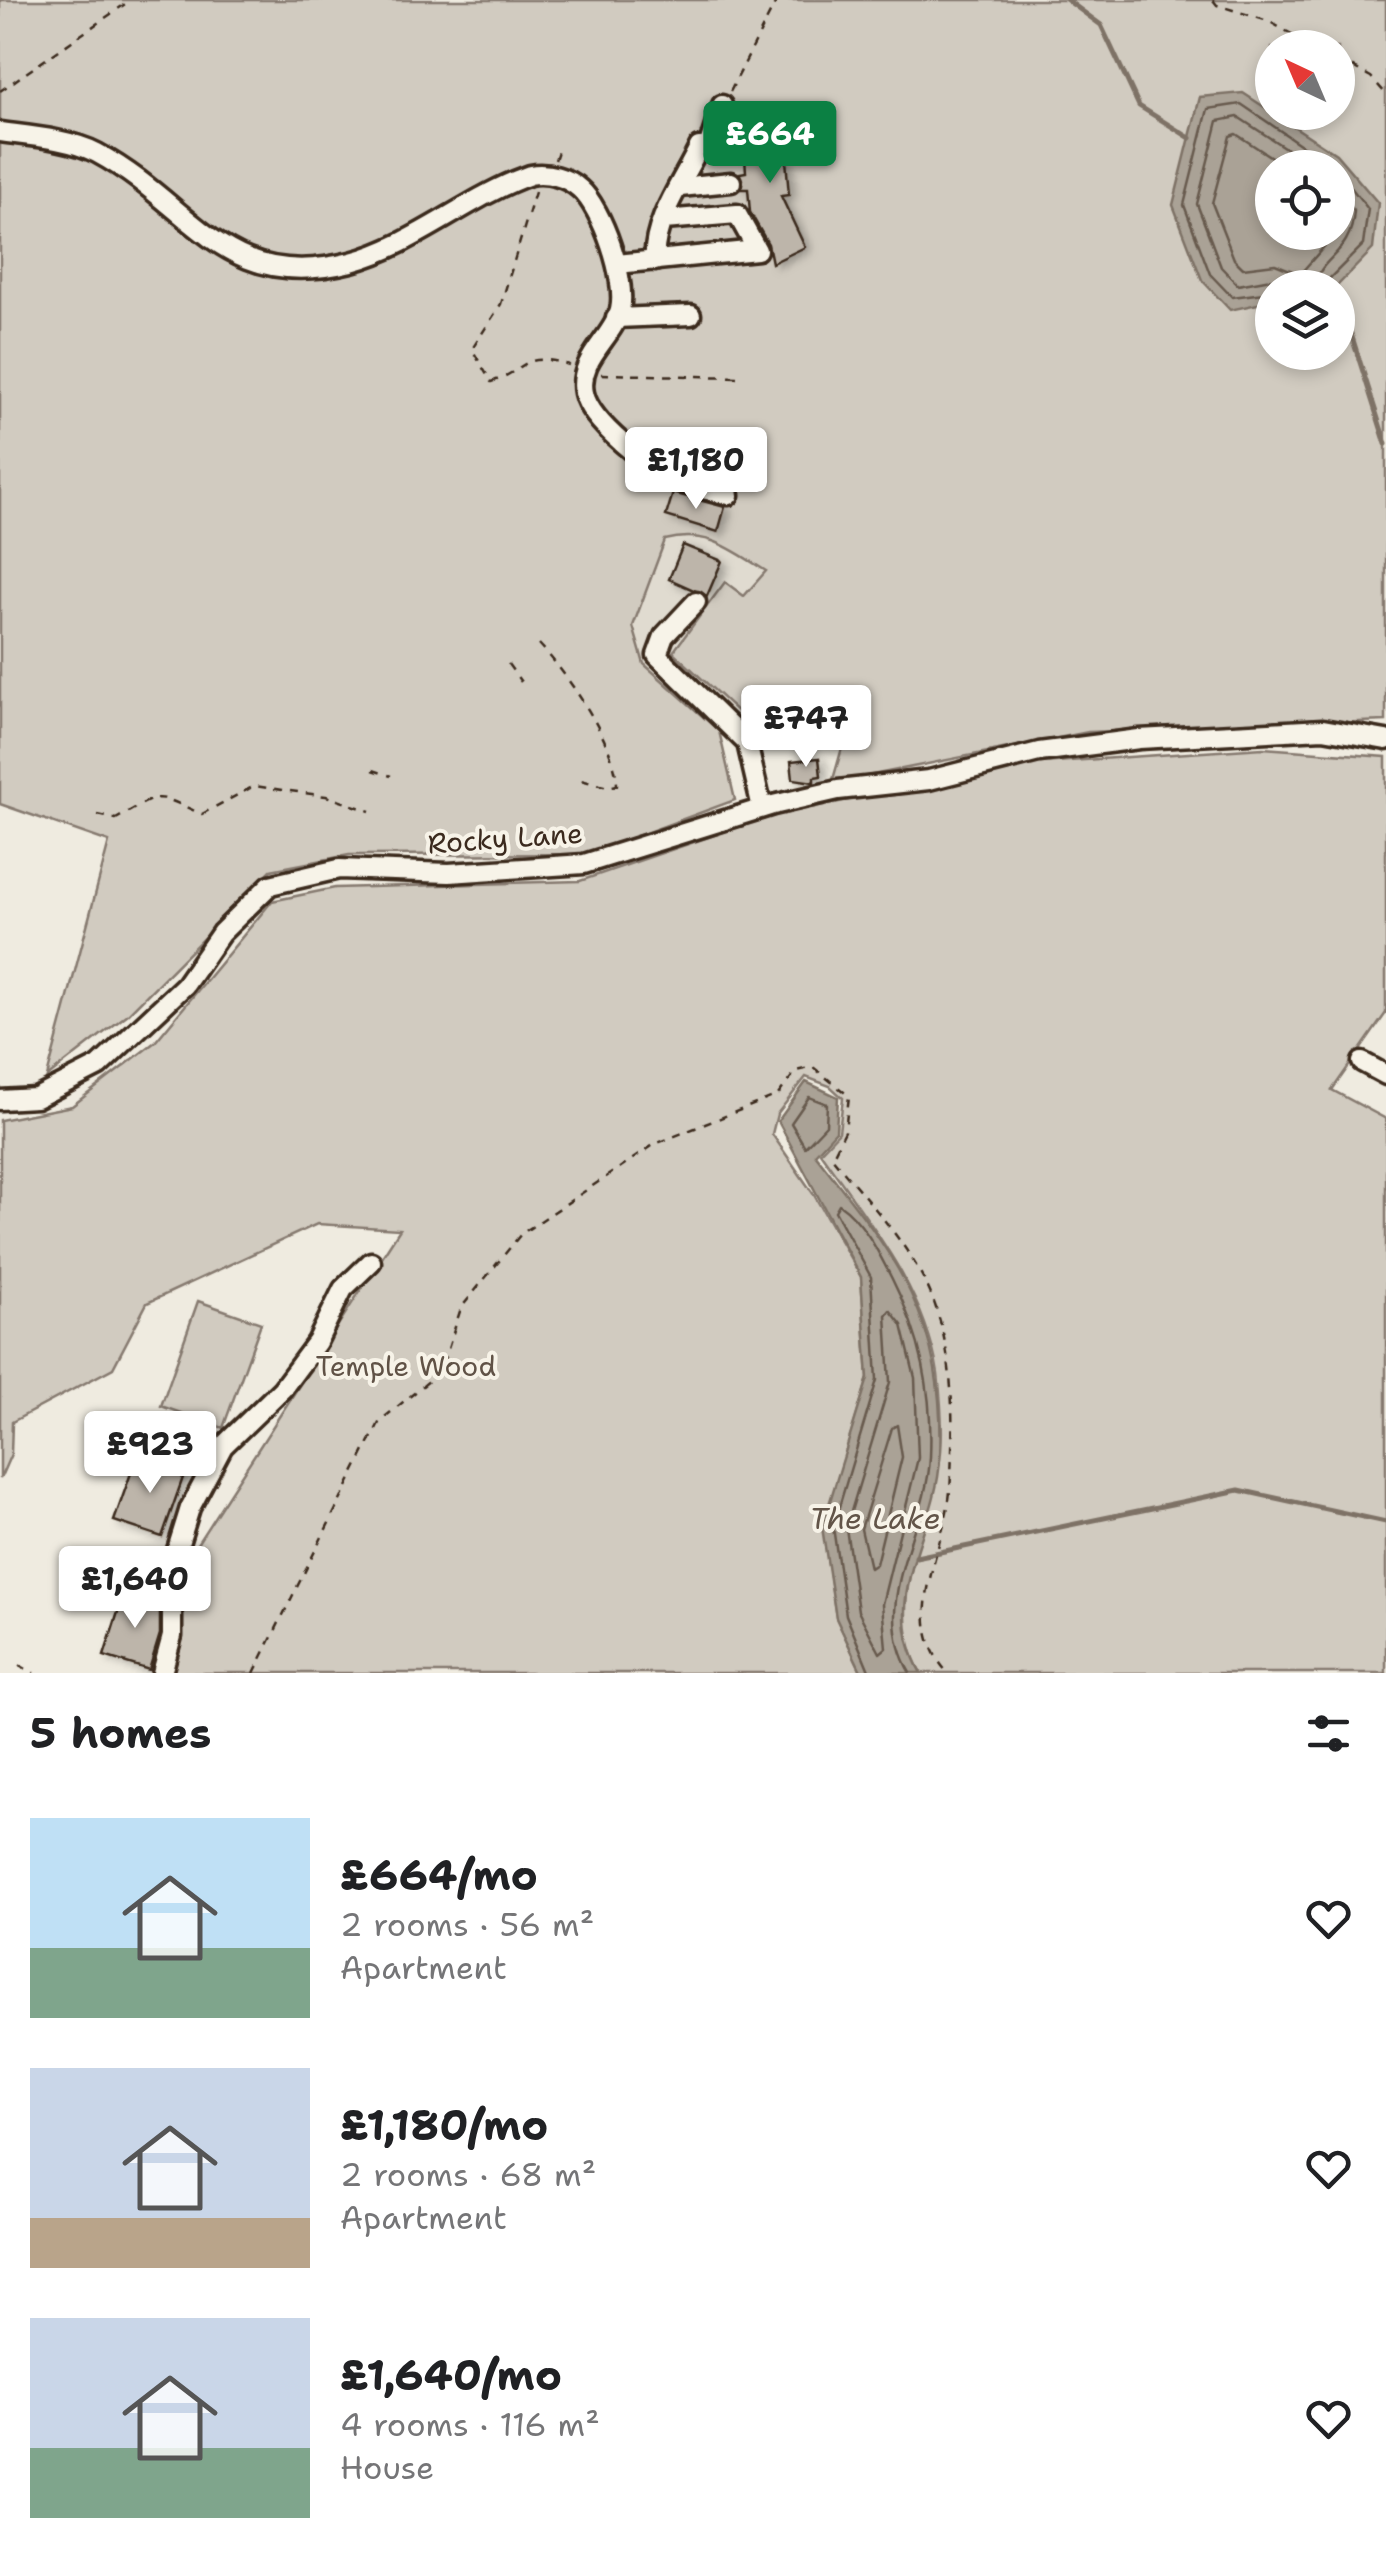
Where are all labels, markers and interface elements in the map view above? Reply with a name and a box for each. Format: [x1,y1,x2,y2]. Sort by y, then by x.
north arrow [1255,30,1355,130]
map controls [1255,30,1355,370]
pin: £664 [711,101,829,186]
text: £664 [725,112,815,155]
button: locate [1255,150,1355,250]
button: layers [1255,270,1355,370]
pin: £1,180 [615,427,777,512]
text: £1,180 [647,438,745,481]
pin: £747 [747,685,865,770]
text: £747 [763,696,849,739]
street label: Rocky Lane [426,814,584,862]
park label: Temple Wood [316,1347,496,1385]
pin: £923 [91,1411,209,1496]
text: £923 [106,1422,194,1465]
water label: The Lake [809,1498,941,1539]
pin: £1,640 [54,1546,216,1631]
text: £1,640 [81,1557,189,1600]
text: 5 homes [30,1705,211,1761]
icon: filters [1301,1706,1356,1761]
text: £664/mo [340,1847,538,1903]
icon: home [110,1858,230,1978]
icon: heart [1301,1891,1356,1946]
text: 2 rooms · 56 m² [340,1903,594,1946]
text: Apartment [340,1946,507,1989]
text: £1,180/mo [340,2097,548,2153]
icon: home [110,2108,230,2228]
icon: heart [1301,2141,1356,2196]
text: 2 rooms · 68 m² [340,2153,596,2196]
text: Apartment [340,2196,507,2239]
text: £1,640/mo [340,2347,562,2403]
icon: home [110,2358,230,2478]
icon: heart [1301,2391,1356,2446]
text: 4 rooms · 116 m² [340,2403,600,2446]
text: House [340,2446,434,2489]

